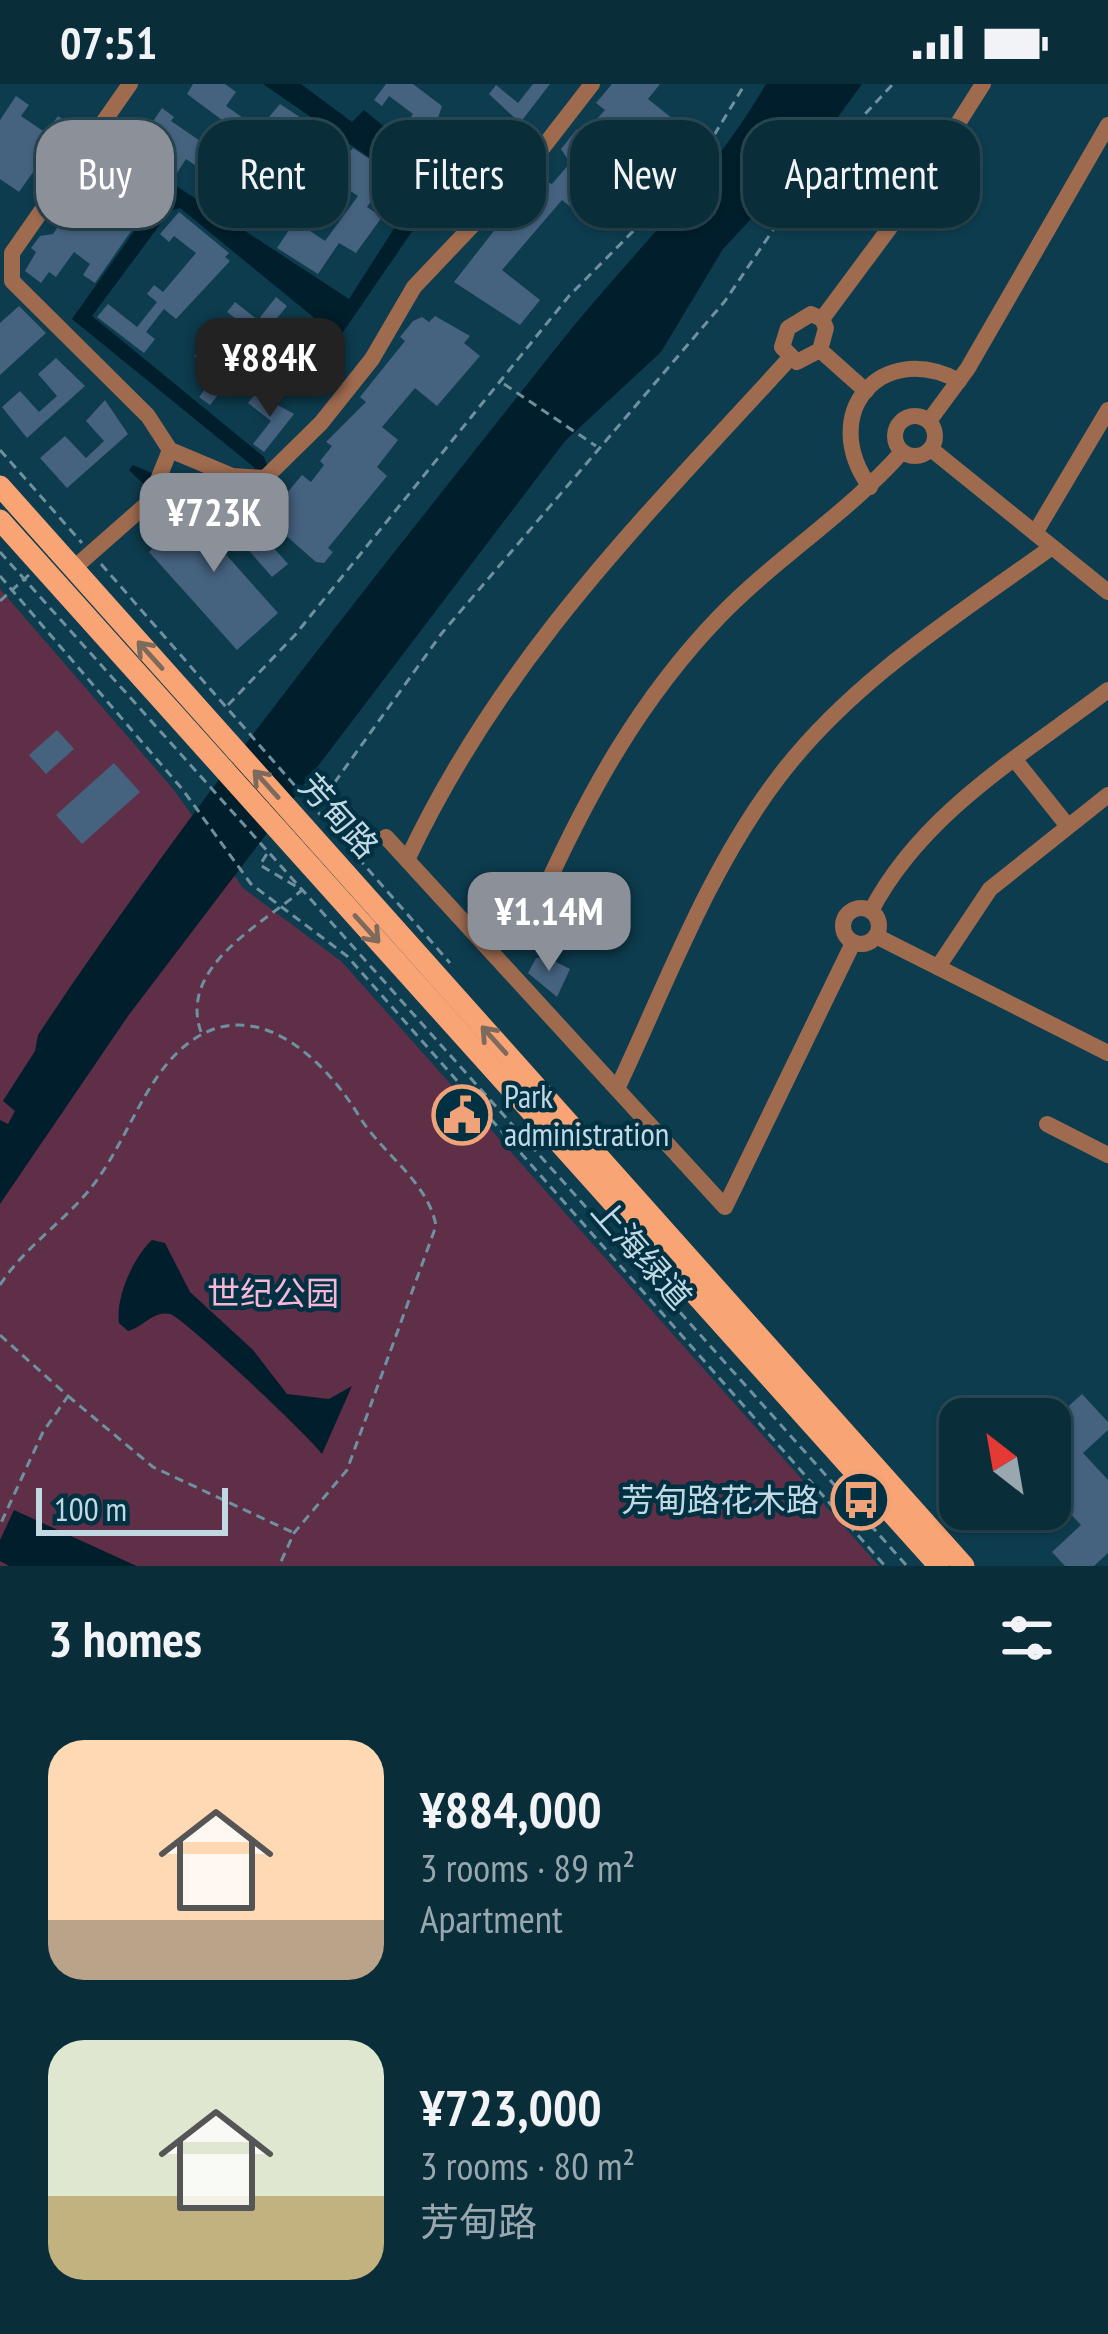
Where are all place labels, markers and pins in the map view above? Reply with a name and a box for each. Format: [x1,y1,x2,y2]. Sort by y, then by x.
pin: ¥884K [186,318,354,420]
pin: ¥723K [130,473,298,575]
pin: ¥1.14M [451,872,647,974]
place label: Park administration [504,1074,669,1155]
public building icon: Park administration [431,1084,493,1146]
bus stop icon: 芳甸路花木路 [830,1469,892,1531]
place label: 芳甸路花木路 [621,1478,819,1521]

